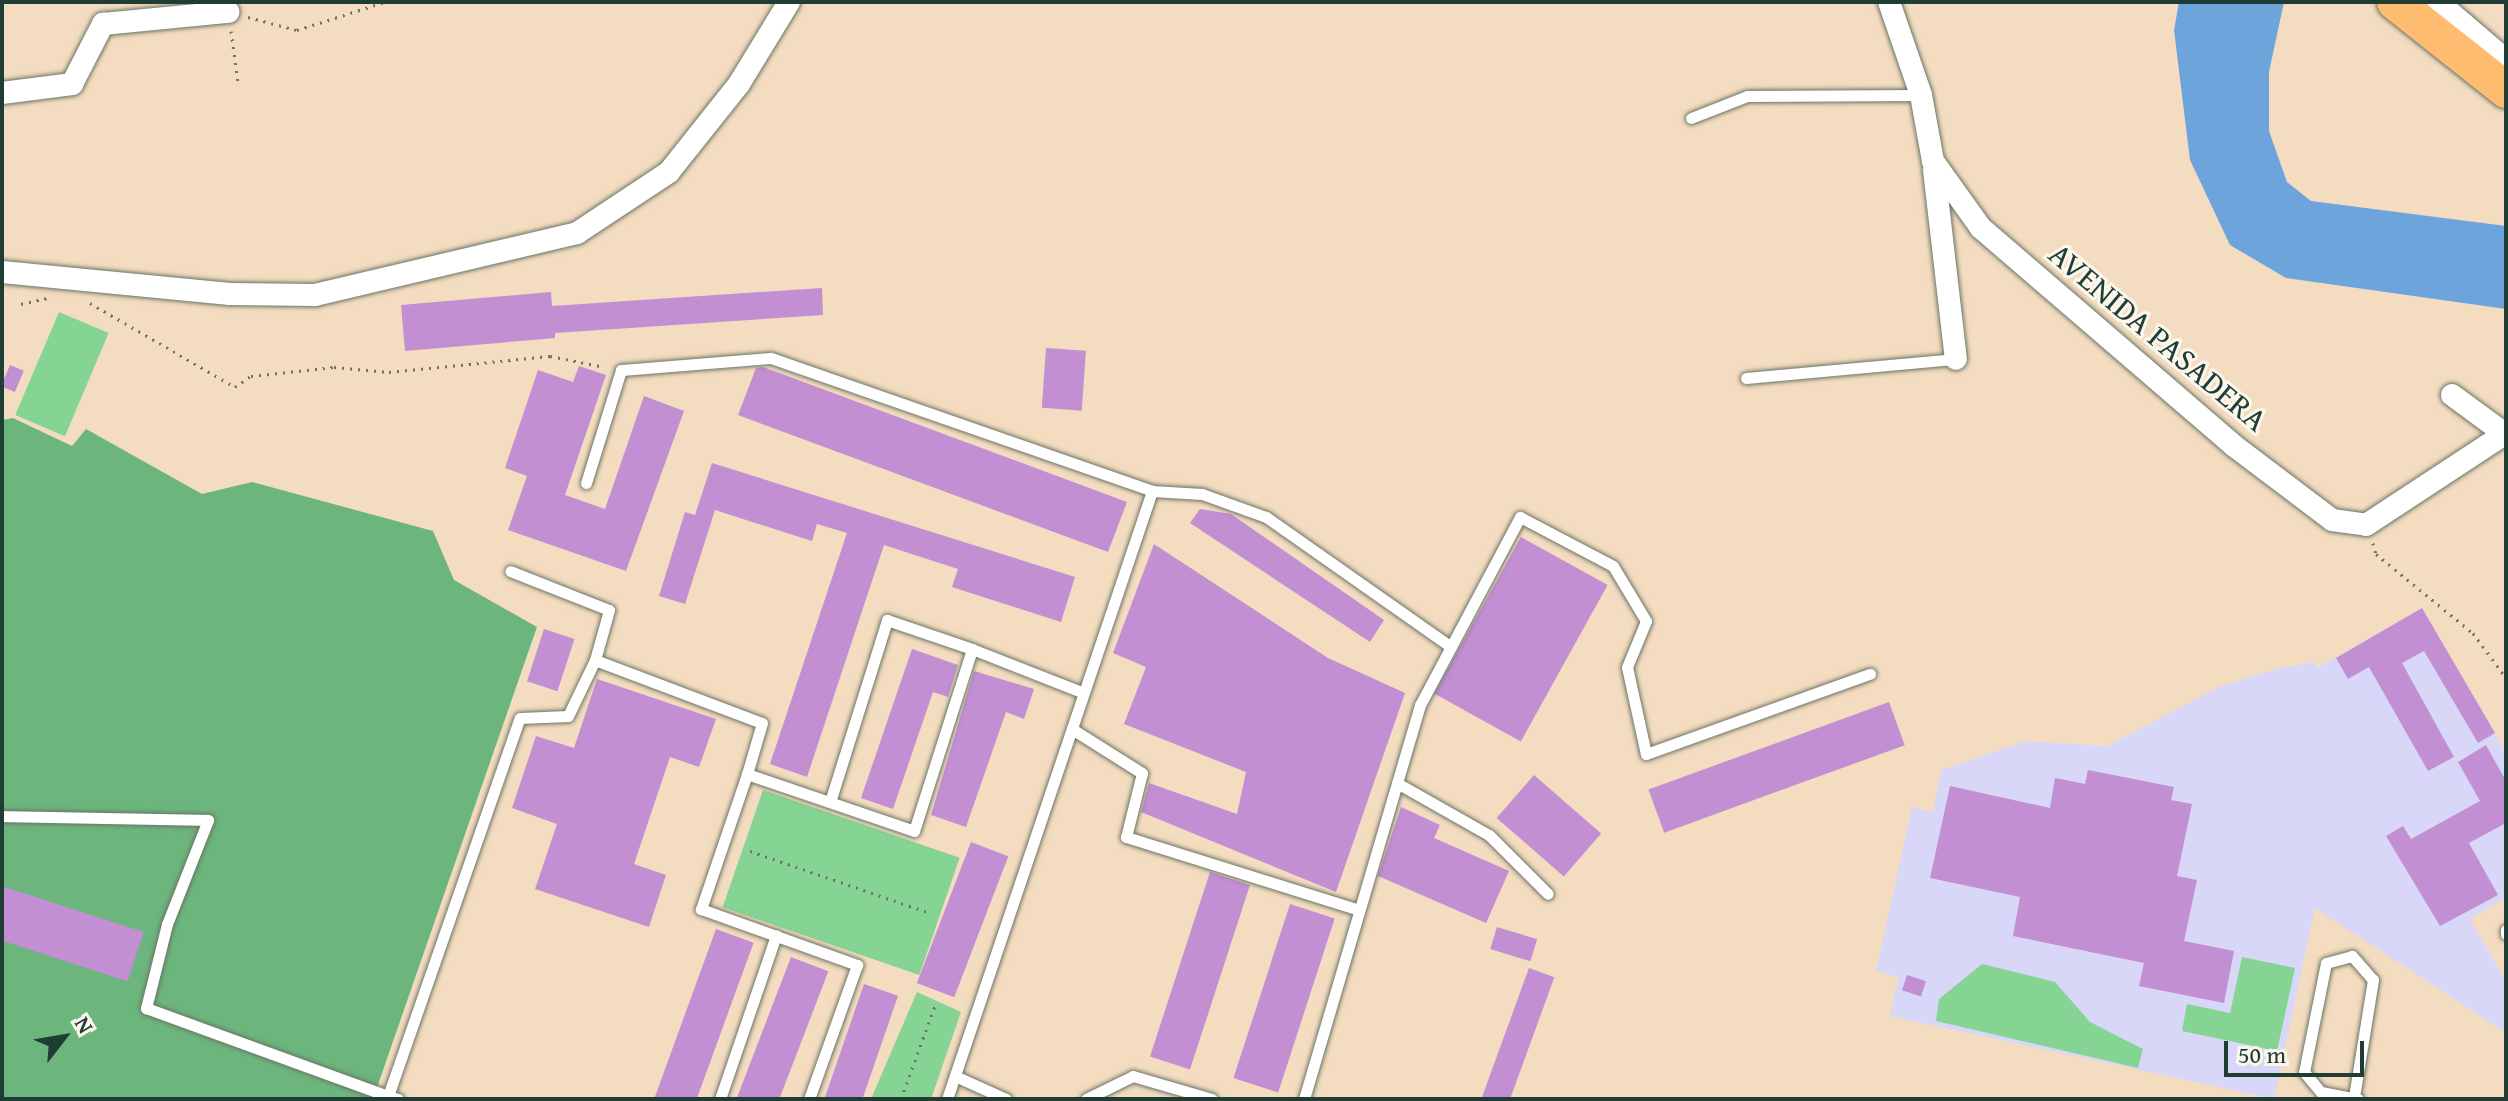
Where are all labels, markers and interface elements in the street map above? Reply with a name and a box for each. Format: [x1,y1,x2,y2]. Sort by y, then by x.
street label: AVENIDA PASADERA [2041,235,2275,439]
north arrow [24,997,104,1077]
text: N [67,1010,102,1039]
scale bar [2228,1025,2368,1075]
text: 50 m [2238,1037,2286,1072]

